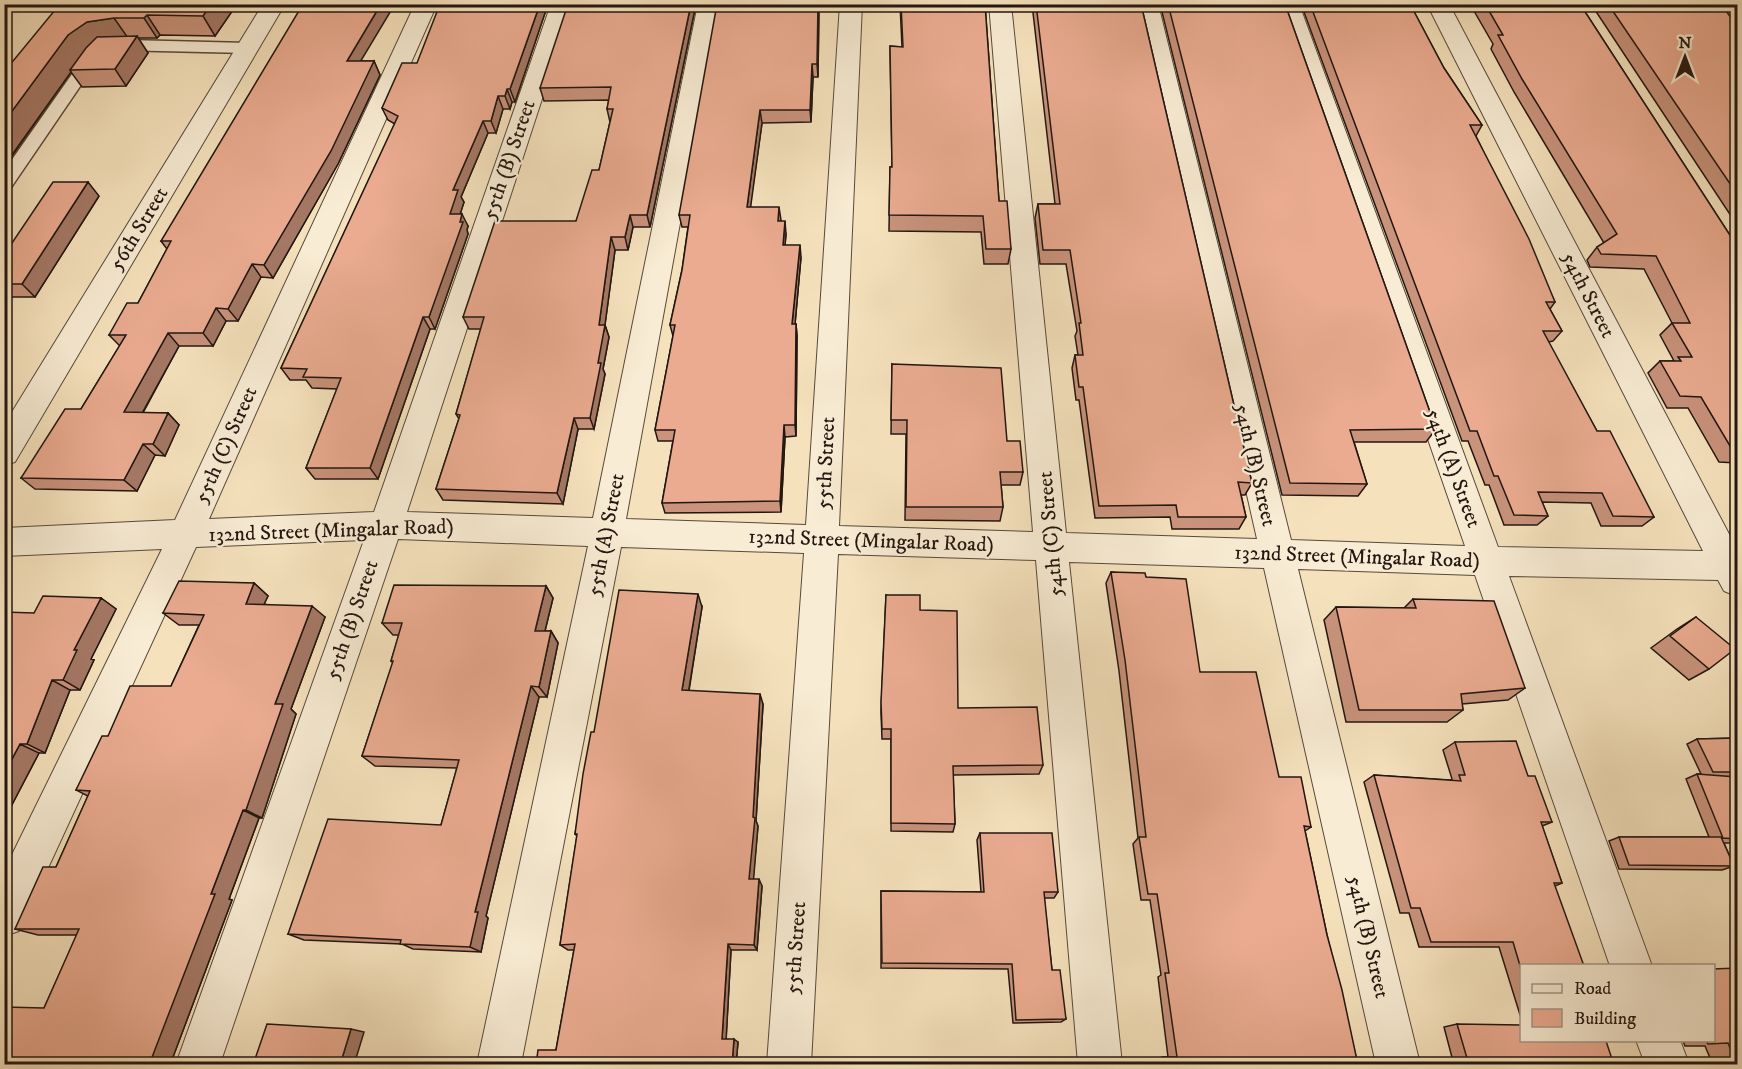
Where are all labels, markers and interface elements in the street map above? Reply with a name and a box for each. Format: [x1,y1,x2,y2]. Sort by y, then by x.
north arrow [1655,27,1715,87]
text: N [1678,33,1692,53]
street label: 55th (B) Street [476,97,542,223]
street label: 56th Street [104,182,174,276]
street label: 54th Street [1555,248,1621,343]
street label: 55th (C) Street [189,382,263,507]
street label: 54th (B) Street [1228,401,1282,529]
street label: 54th (A) Street [1419,405,1487,532]
street label: 55th Street [811,416,841,510]
street label: 54th (C) Street [1033,470,1069,598]
street label: 55th (A) Street [581,471,631,599]
street label: 132nd Street (Mingalar Road) [208,514,454,548]
street label: 132nd Street (Mingalar Road) [748,524,994,558]
street label: 132nd Street (Mingalar Road) [1234,540,1480,574]
street label: 55th (B) Street [319,557,385,683]
street label: 54th (B) Street [1341,873,1395,1001]
street label: 55th Street [780,901,812,995]
legend [1520,964,1715,1042]
text: Road [1574,978,1611,1000]
text: Building [1574,1008,1636,1030]

